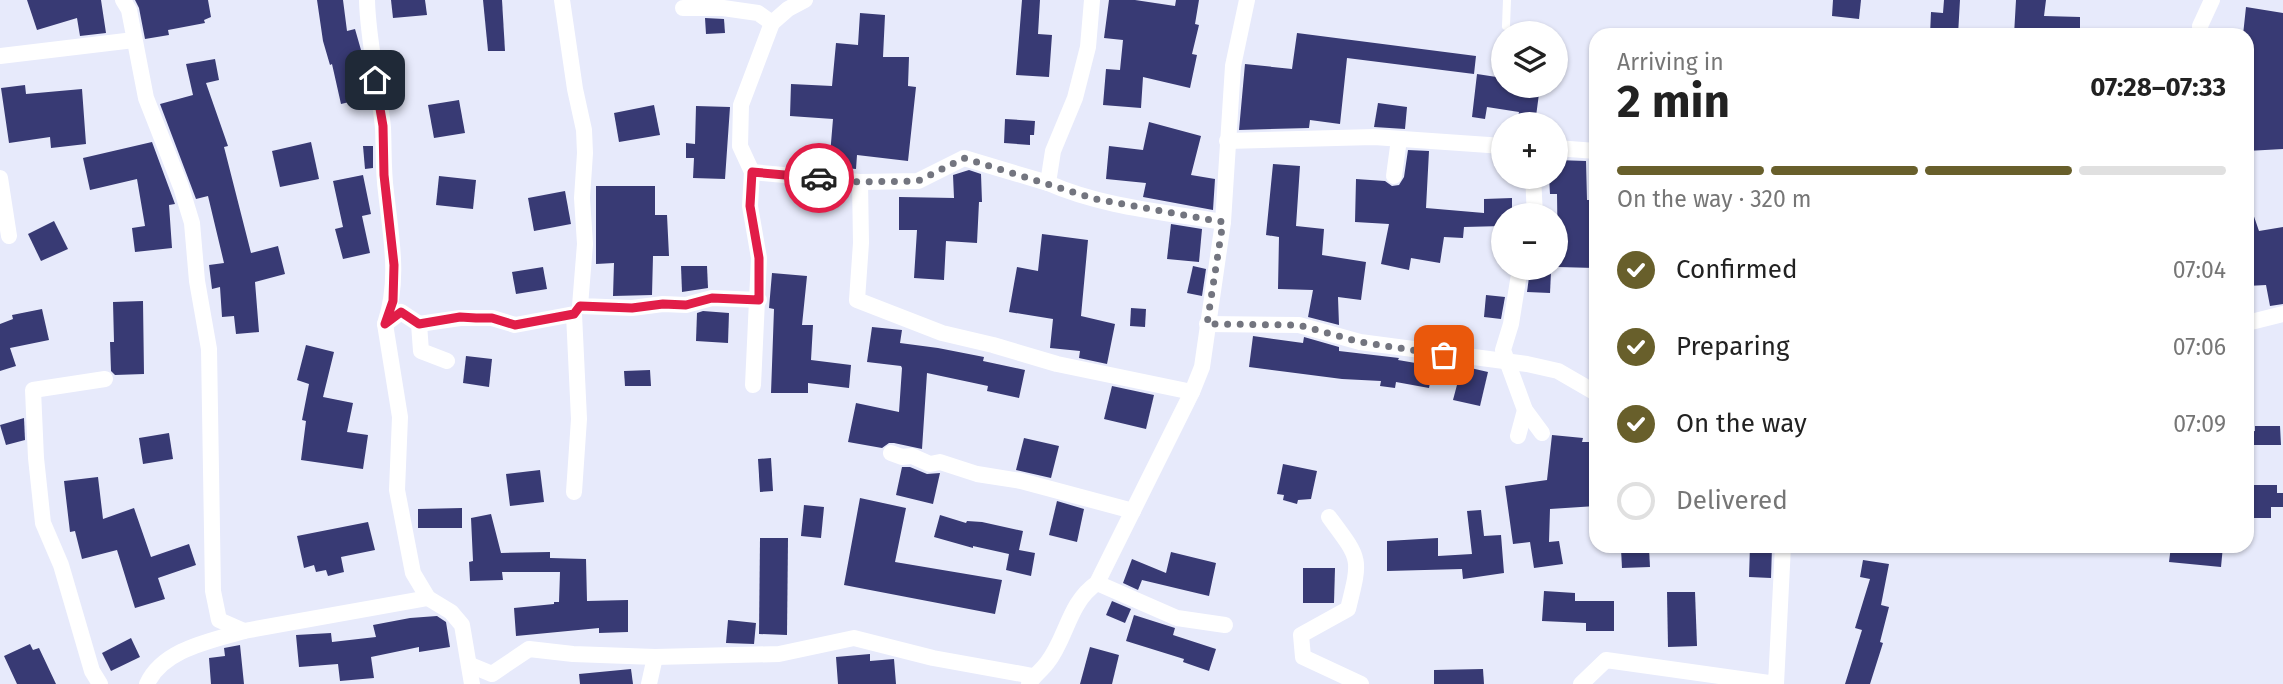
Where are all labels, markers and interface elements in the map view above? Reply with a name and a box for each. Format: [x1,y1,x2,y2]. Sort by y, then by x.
map controls [1491,21,1568,280]
button: layers [1491,21,1568,98]
text: Arriving in [1617,48,1724,76]
pin [345,50,405,110]
icon: home [356,61,394,99]
text: 07:28–07:33 [2090,72,2226,103]
text: 2 min [1617,74,1730,129]
button: + [1491,112,1568,189]
courier [784,143,854,213]
icon: car [800,159,838,197]
text: On the way · 320 m [1617,185,1812,213]
button: − [1491,203,1568,280]
icon: check [1617,251,1655,289]
text: Confirmed [1676,254,1797,285]
text: 07:04 [2173,256,2226,284]
pin [1414,325,1474,385]
icon: check [1617,328,1655,366]
text: Preparing [1676,331,1789,362]
text: 07:06 [2173,333,2226,361]
icon: bag [1425,336,1463,374]
icon: check [1617,405,1655,443]
text: On the way [1676,408,1807,439]
text: 07:09 [2173,410,2226,438]
text: Delivered [1676,485,1788,516]

